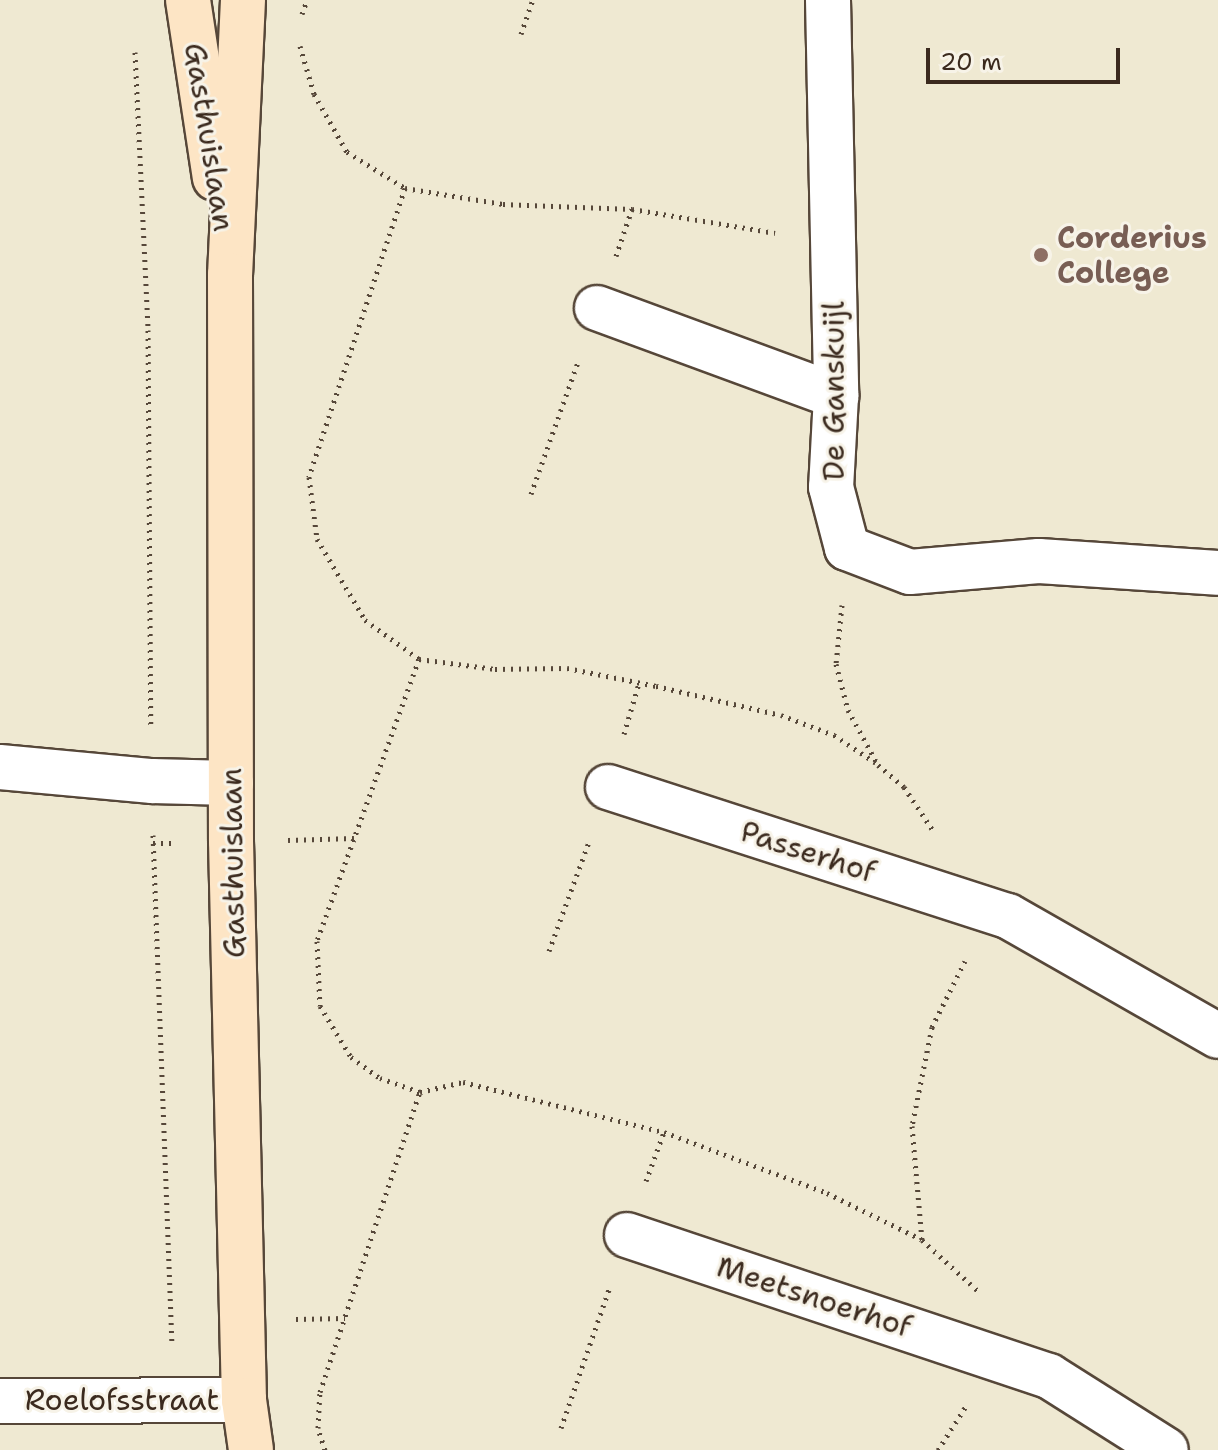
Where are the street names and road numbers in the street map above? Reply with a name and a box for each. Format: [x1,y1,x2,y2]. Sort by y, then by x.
street label: Gasthuislaan [176,40,242,234]
street label: De Ganskuijl [816,301,852,481]
street label: Gasthuislaan [213,768,253,958]
street label: Passerhof [736,813,880,891]
street label: Meetsnoerhof [712,1249,916,1345]
street label: Roelofsstraat [25,1382,219,1418]

